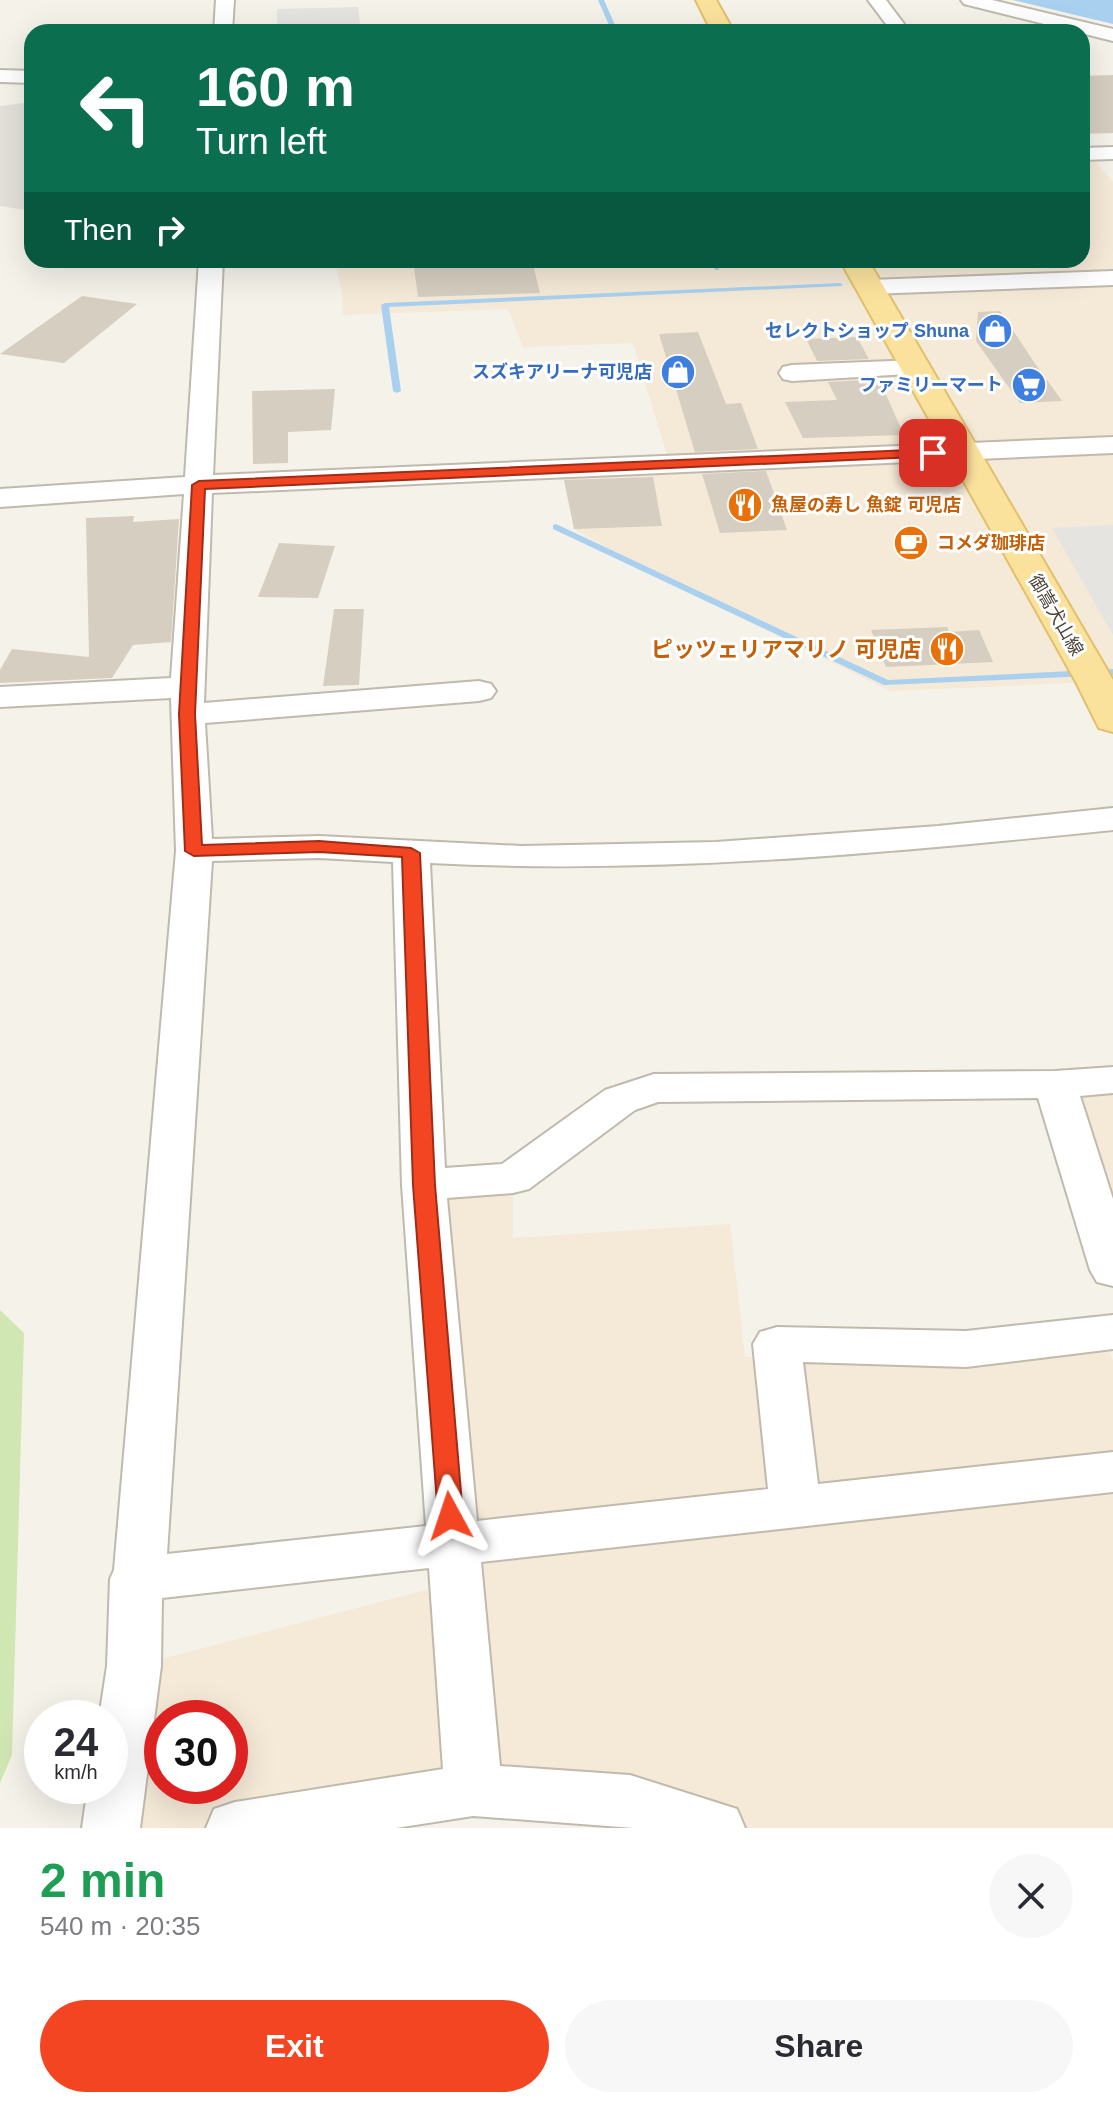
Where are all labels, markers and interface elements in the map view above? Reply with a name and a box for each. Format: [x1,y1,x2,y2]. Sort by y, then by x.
text: 160 m [196,55,355,118]
icon: left [64,56,168,160]
text: Turn left [196,121,327,162]
icon: right [148,208,192,252]
text: Then [64,213,132,246]
shop icon: セレクトショップ Shuna [976,312,1014,350]
place label: セレクトショップ Shuna [765,321,970,341]
shop icon: スズキアリーナ可児店 [659,353,697,391]
place label: スズキアリーナ可児店 [472,362,652,382]
supermarket icon: ファミリーマート [1010,366,1048,404]
place label: ファミリーマート [859,375,1003,395]
pin [899,419,967,487]
icon: arrive [911,431,955,475]
restaurant icon: 魚屋の寿し 魚錠 可児店 [726,486,764,524]
place label: 魚屋の寿し 魚錠 可児店 [771,494,961,515]
cafe icon: コメダ珈琲店 [892,524,930,562]
place label: コメダ珈琲店 [937,533,1045,553]
street label: 御嵩犬山線 [1025,571,1087,659]
restaurant icon: ピッツェリアマリノ 可児店 [928,630,966,668]
place label: ピッツェリアマリノ 可児店 [651,637,921,662]
position arrow [408,1474,492,1558]
speed limit sign: 30 [144,1700,248,1804]
text: 24 [54,1720,98,1764]
text: km/h [54,1761,98,1783]
text: 2 min [40,1854,165,1907]
button: close [989,1854,1073,1938]
text: 540 m · 20:35 [40,1911,200,1941]
button: Exit [40,2000,549,2092]
button: Share [565,2000,1073,2092]

